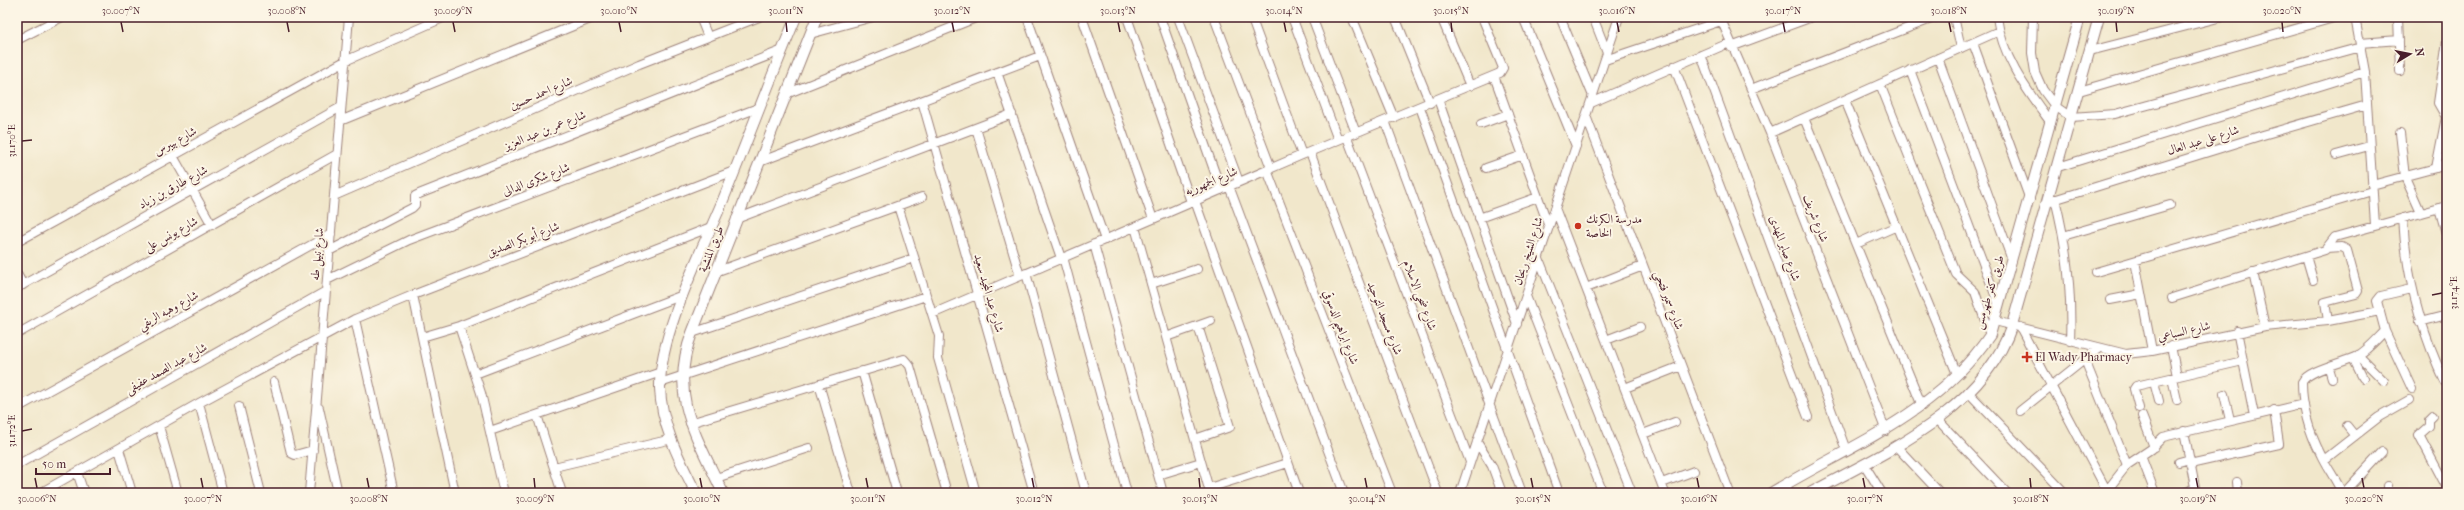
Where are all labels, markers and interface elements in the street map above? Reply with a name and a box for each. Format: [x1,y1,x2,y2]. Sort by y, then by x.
text: 30.007°N [102,5,141,17]
text: 30.008°N [268,5,307,17]
text: 30.009°N [433,5,473,17]
text: 30.010°N [600,5,638,17]
text: 30.011°N [768,5,804,17]
text: 30.012°N [934,5,971,17]
text: 30.013°N [1100,5,1136,17]
text: 30.014°N [1265,5,1303,17]
text: 30.015°N [1433,5,1469,17]
text: 30.016°N [1598,5,1636,17]
text: 30.017°N [1765,5,1802,17]
text: 30.018°N [1931,5,1968,17]
text: 30.019°N [2097,5,2135,17]
text: 30.020°N [2263,5,2302,17]
north arrow [2390,34,2430,74]
text: N [2412,47,2427,58]
street label: شارع احمد حسين [508,73,576,116]
street label: شارع عمر بن عبد العزيز [500,107,590,157]
street label: شارع على عبد العال [2165,122,2242,161]
street label: شارع بيبرس [151,123,201,162]
text: 31.170°E [6,124,18,158]
street label: شارع شكرى الدالى [500,160,573,202]
street label: شارع طارق بن زياد [136,162,212,215]
street label: شارع الجمهوريه [1183,164,1241,202]
street label: شارع شريف [1797,192,1832,245]
place label: مدرسة الكرنك الخاصة [1586,212,1642,240]
street label: شارع يونس على [142,213,202,258]
street label: شارع صابر المهدى [1763,213,1803,284]
street label: شارع الشيخ ريحان [1510,215,1550,288]
street label: شارع أبو بكر الصديق [484,218,563,263]
marker: مدرسة الكرنك الخاصة [1573,221,1583,231]
street label: طريق المنشية [695,224,728,275]
street label: شارع نبيل طه [308,227,330,281]
street label: شارع عبد المجيد سعيد [967,252,1007,335]
street label: طريق كفر طهرمس [1971,253,2009,331]
street label: شارع ضحي الاسلام [1396,258,1440,334]
street label: شارع سمير فتحي [1647,269,1687,333]
text: 31.174°E [2448,276,2460,310]
street label: شارع مسجد التوحيد [1361,279,1406,358]
street label: شارع وهبه الريفي [135,288,203,337]
street label: شارع ابراهيم الدسوقي [1316,288,1362,368]
street label: شارع السباعي [2156,318,2213,348]
street label: شارع عبد الصمد عفيفى [123,340,211,400]
place label: El Wady Pharmacy [2035,350,2132,364]
marker: El Wady Pharmacy [2022,352,2032,362]
text: 31.172°E [6,415,18,447]
scale bar [36,450,110,476]
text: 50 m [42,457,66,471]
text: 30.006°N [17,493,57,505]
text: 30.007°N [184,493,223,505]
text: 30.008°N [350,493,389,505]
text: 30.009°N [515,493,555,505]
text: 30.010°N [683,493,721,505]
text: 30.011°N [850,493,886,505]
text: 30.012°N [1016,493,1053,505]
text: 30.013°N [1182,493,1218,505]
text: 30.014°N [1348,493,1386,505]
text: 30.015°N [1515,493,1551,505]
text: 30.016°N [1680,493,1718,505]
text: 30.017°N [1847,493,1884,505]
text: 30.018°N [2013,493,2050,505]
text: 30.019°N [2179,493,2217,505]
text: 30.020°N [2345,493,2384,505]

